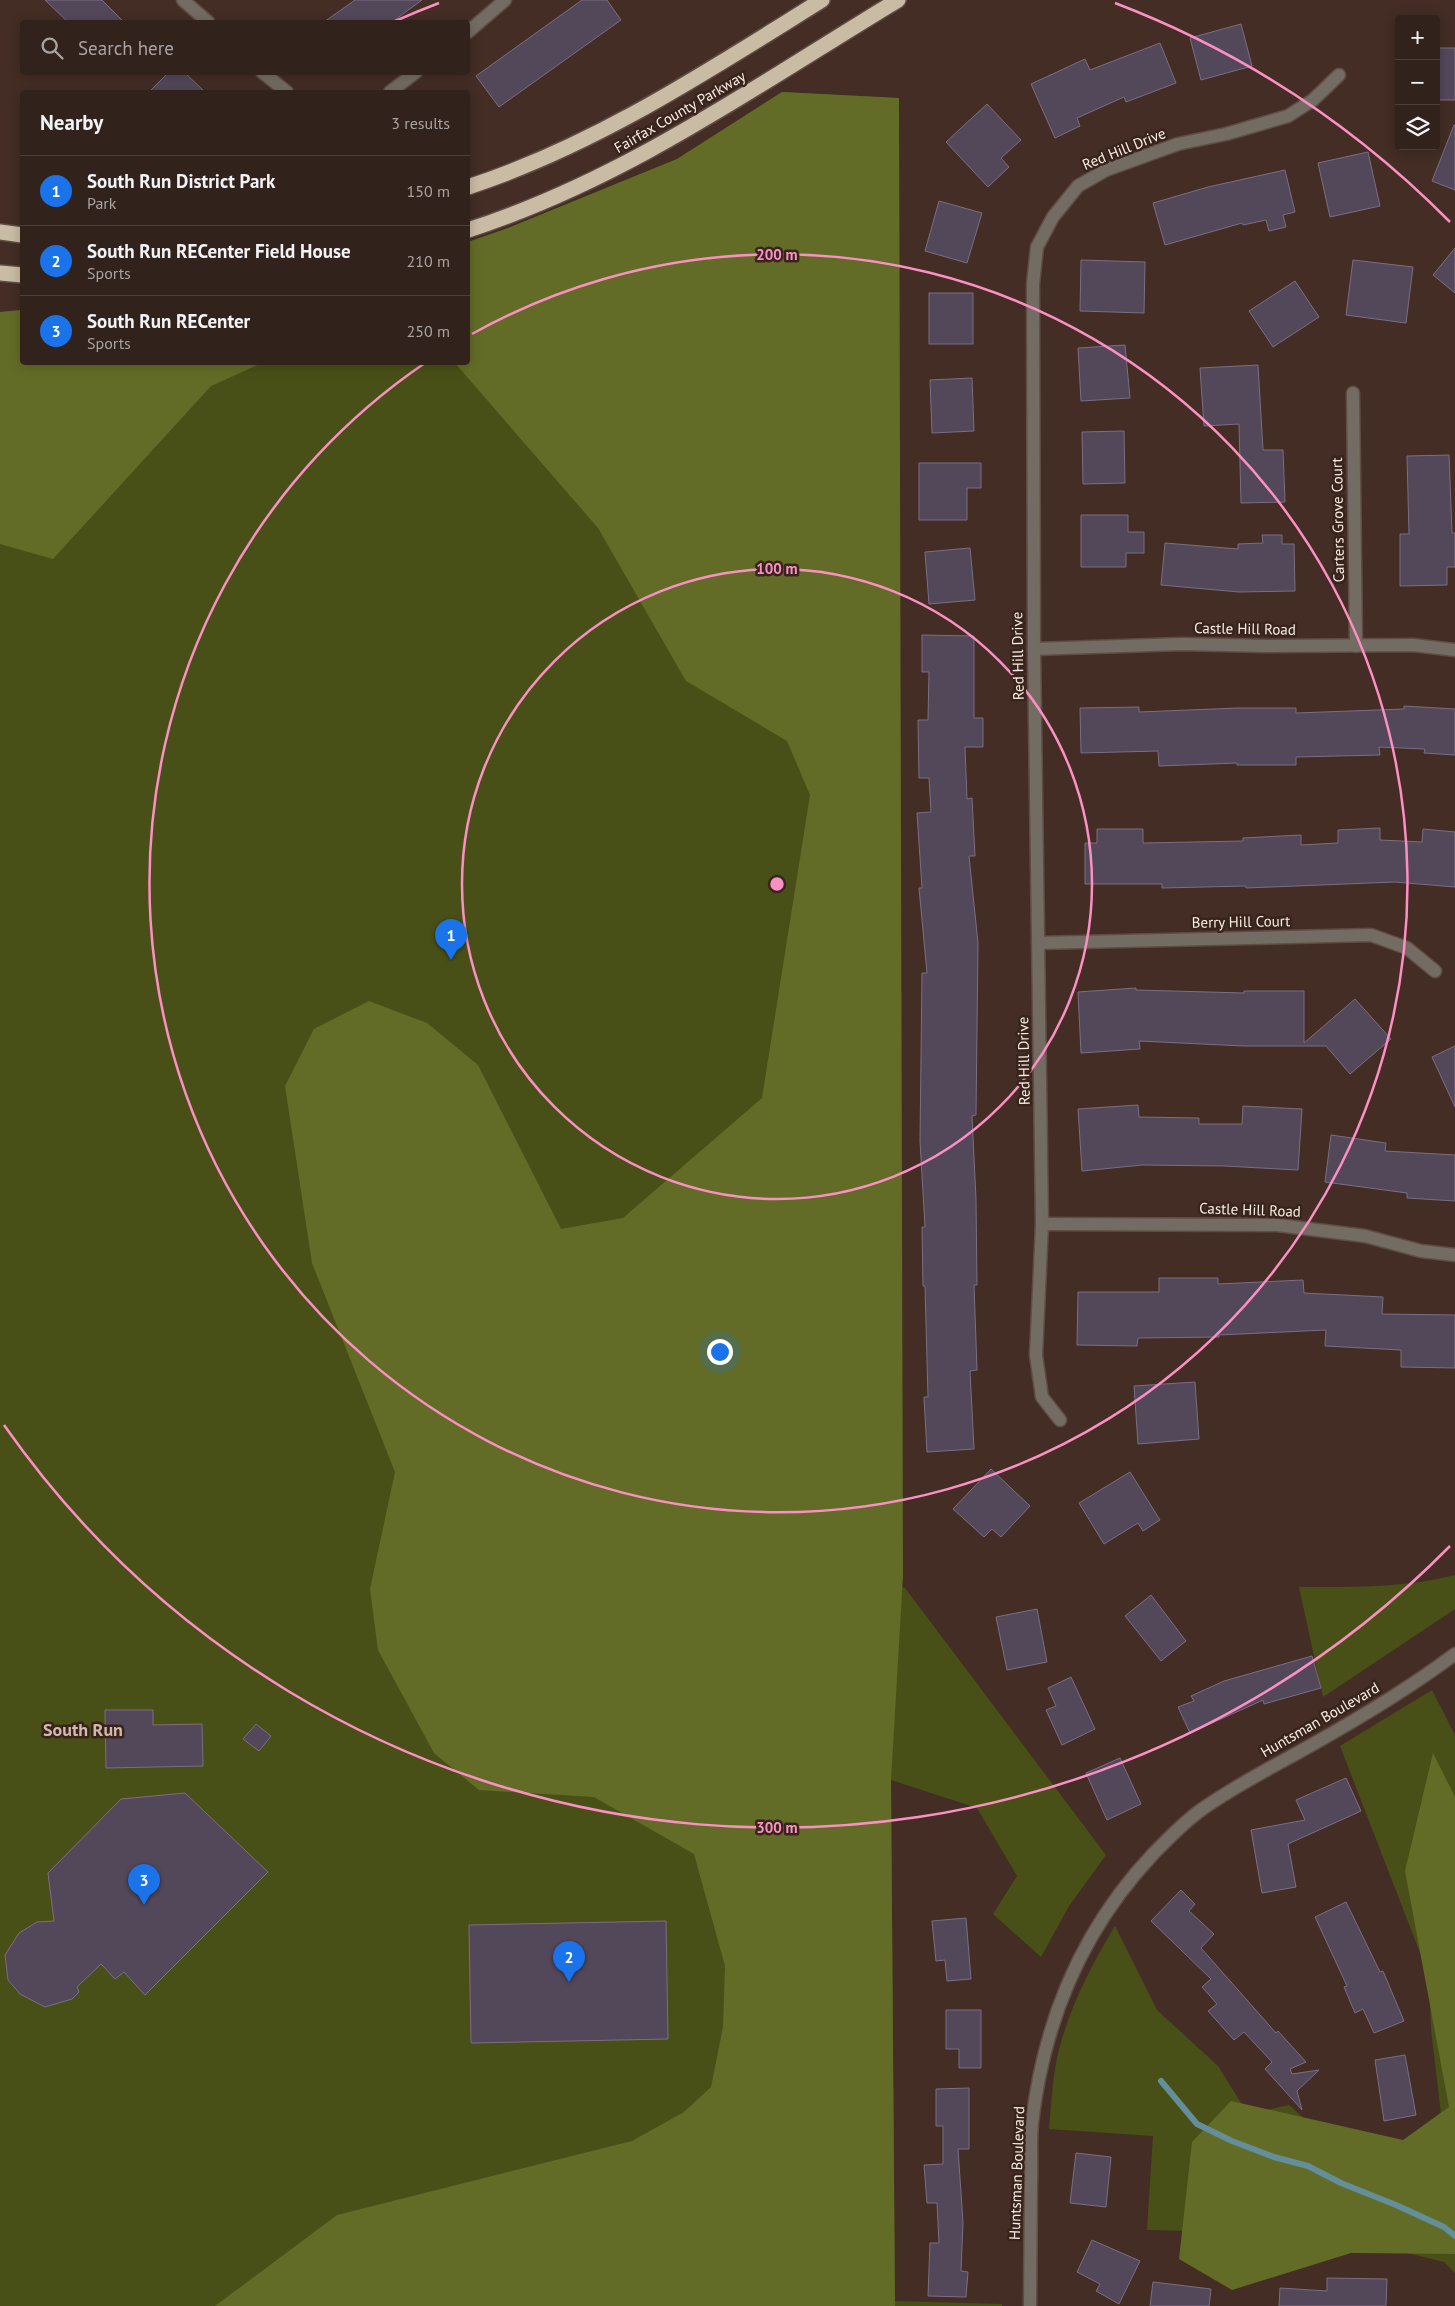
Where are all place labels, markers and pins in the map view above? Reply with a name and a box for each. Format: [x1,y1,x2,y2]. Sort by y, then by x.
centre of rings [768,875,786,893]
pin: 1 [435,919,467,960]
pin: 3 [128,1864,160,1905]
pin: 2 [553,1941,585,1982]

